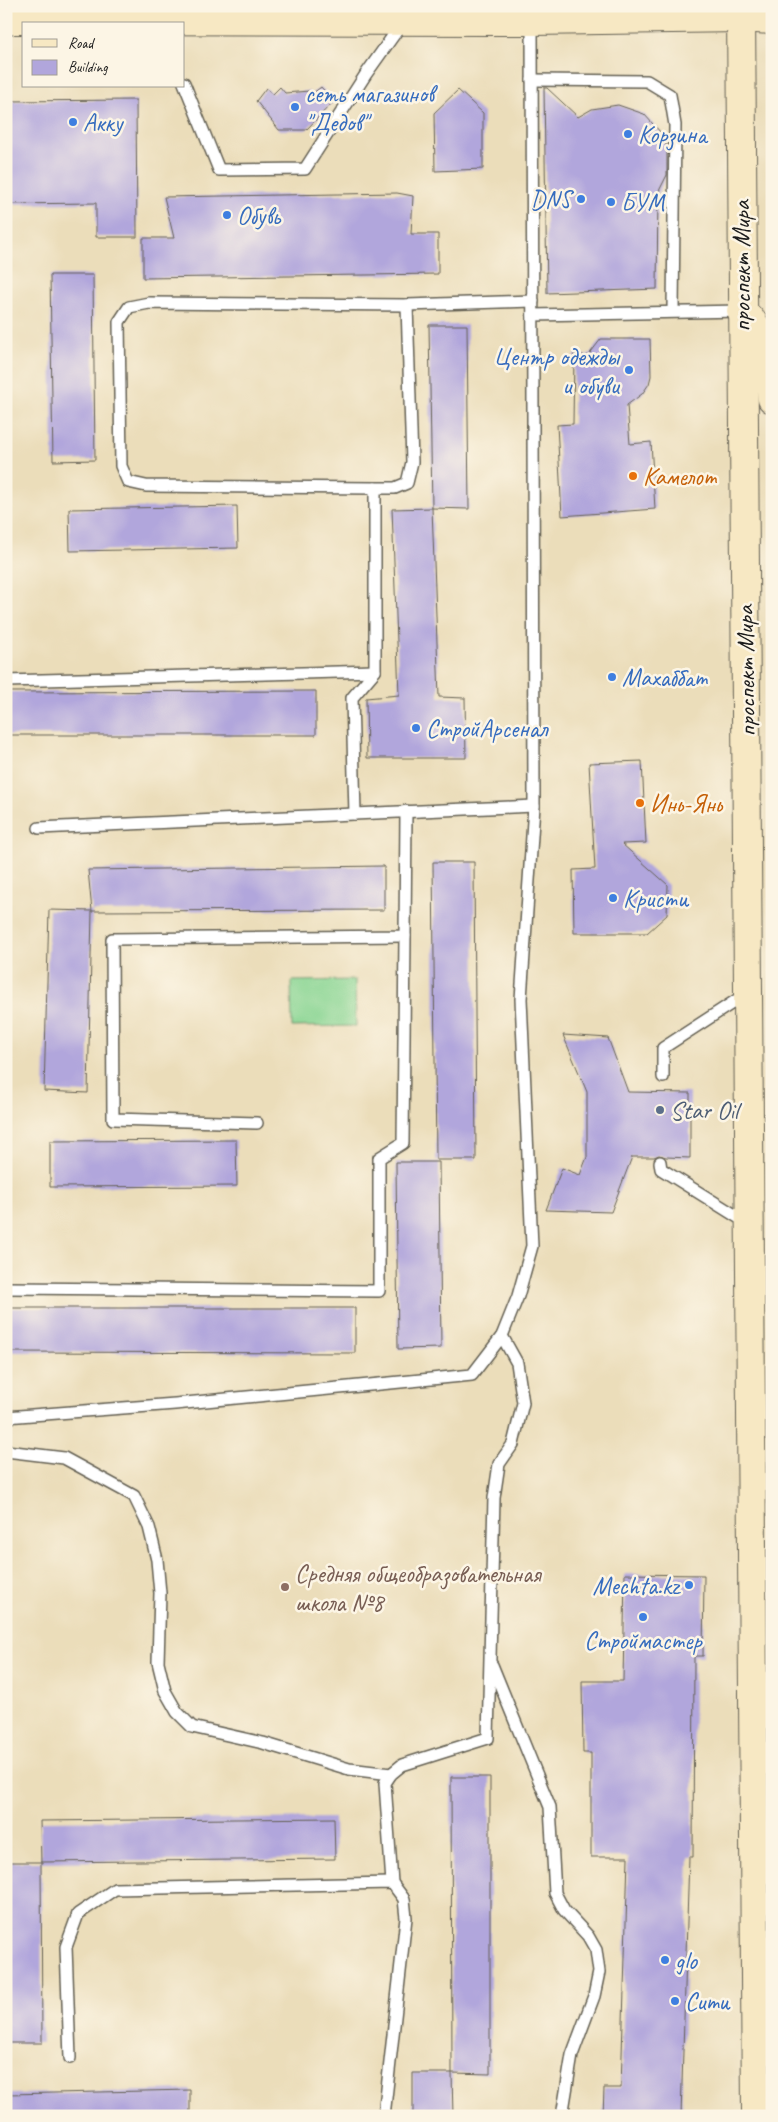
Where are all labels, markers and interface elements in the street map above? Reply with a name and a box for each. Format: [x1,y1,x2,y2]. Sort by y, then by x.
legend [22,22,185,88]
text: Road [68,34,95,53]
text: Building [68,58,108,77]
place label: сеть магазинов "Дедов" [305,78,439,139]
marker: сеть магазинов "Дедов" [289,101,301,113]
place label: Акку [83,107,125,139]
marker: Акку [67,116,79,128]
place label: Корзина [638,119,709,151]
marker: Корзина [622,128,634,140]
place label: DNS [530,184,575,216]
place label: БУМ [621,187,666,219]
marker: DNS [575,193,587,205]
marker: БУМ [605,196,617,208]
street label: проспект Мира [726,198,758,332]
place label: Обувь [237,200,282,232]
marker: Обувь [221,209,233,221]
place label: Центр одежды и обуви [494,341,621,402]
marker: Центр одежды и обуви [623,364,635,376]
place label: Камелот [643,461,718,493]
marker: Камелот [627,470,639,482]
street label: проспект Мира [729,603,763,737]
place label: Махаббат [622,662,709,694]
marker: Махаббат [606,671,618,683]
place label: СтройАрсенал [426,713,550,745]
marker: СтройАрсенал [410,722,422,734]
place label: Инь-Янь [650,788,724,820]
marker: Инь-Янь [634,797,646,809]
place label: Кристи [623,883,690,915]
marker: Кристи [607,892,619,904]
place label: Star Oil [670,1095,743,1127]
marker: Star Oil [654,1104,666,1116]
place label: Средняя общеобразовательная школа №8 [295,1558,543,1619]
place label: Mechta.kz [592,1570,681,1602]
marker: Mechta.kz [683,1579,695,1591]
marker: Средняя общеобразовательная школа №8 [279,1581,291,1593]
marker: Строймастер [637,1611,649,1623]
place label: Строймастер [584,1625,703,1657]
place label: glo [675,1945,698,1977]
marker: glo [659,1954,671,1966]
place label: Сити [685,1986,731,2018]
marker: Сити [669,1995,681,2007]

